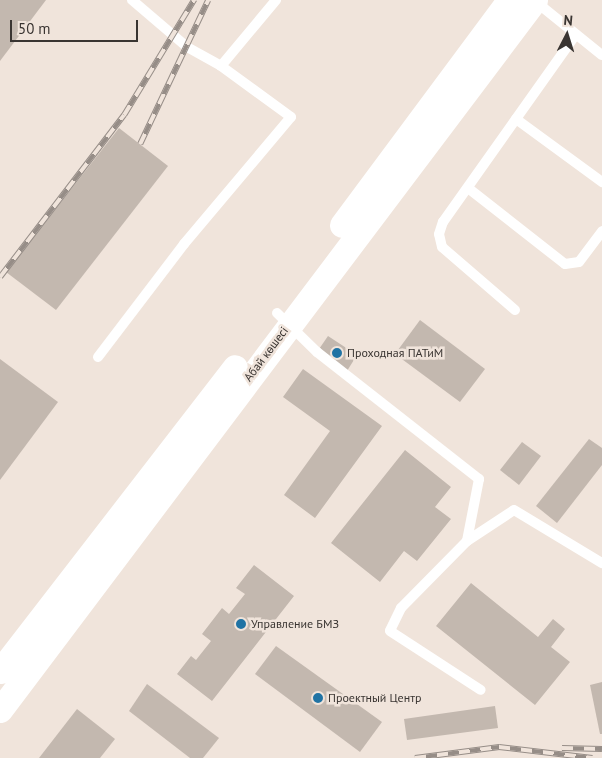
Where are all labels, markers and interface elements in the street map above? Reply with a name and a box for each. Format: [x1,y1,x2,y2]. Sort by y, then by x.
scale bar [12,10,140,42]
north arrow [542,10,592,60]
text: N [563,11,574,29]
text: 50 m [18,19,51,38]
street label: Абай көшесі [241,324,291,384]
place label: Проходная ПАТиМ [347,346,443,360]
marker: Проходная ПАТиМ [331,347,343,359]
place label: Управление БМЗ [251,617,339,631]
marker: Управление БМЗ [235,618,247,630]
place label: Проектный Центр [328,691,421,705]
marker: Проектный Центр [312,692,324,704]

